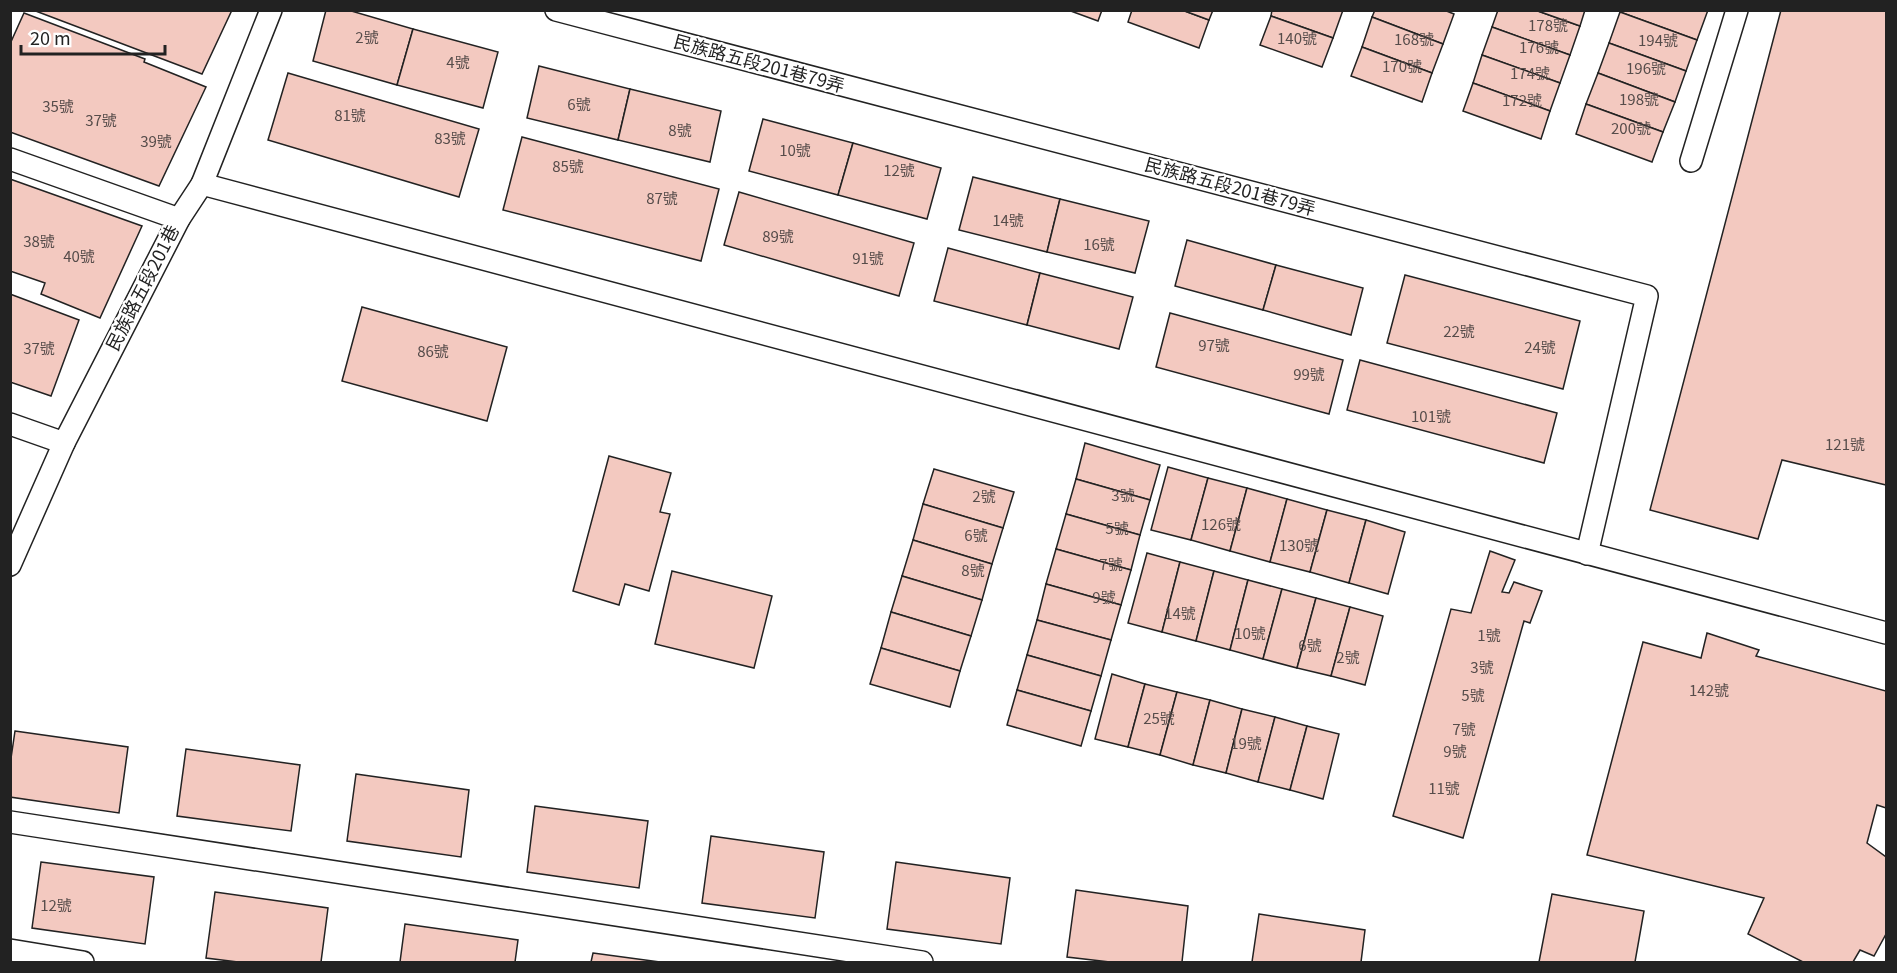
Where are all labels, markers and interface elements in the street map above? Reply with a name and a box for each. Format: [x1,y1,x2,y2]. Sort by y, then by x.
house number: 178號 [1528,14,1568,35]
scale bar [21,18,165,56]
text: 20 m [30,24,71,50]
house number: 2號 [355,26,379,47]
street label: 民族路五段201巷79弄 [671,27,848,97]
house number: 140號 [1277,27,1317,48]
house number: 168號 [1394,28,1434,49]
house number: 194號 [1638,29,1678,50]
house number: 176號 [1519,36,1559,57]
house number: 4號 [446,51,470,72]
house number: 170號 [1382,55,1422,76]
house number: 196號 [1626,57,1666,78]
house number: 174號 [1510,62,1550,83]
house number: 198號 [1619,88,1659,109]
house number: 172號 [1502,89,1542,110]
house number: 6號 [567,93,591,114]
house number: 35號 [42,95,74,116]
house number: 81號 [334,104,366,125]
house number: 37號 [85,109,117,130]
house number: 200號 [1611,117,1651,138]
house number: 8號 [668,119,692,140]
house number: 83號 [434,127,466,148]
house number: 39號 [140,130,172,151]
house number: 10號 [779,139,811,160]
street label: 民族路五段201巷79弄 [1142,150,1319,220]
house number: 85號 [552,155,584,176]
house number: 12號 [883,159,915,180]
house number: 87號 [646,187,678,208]
house number: 14號 [992,209,1024,230]
street label: 民族路五段201巷 [98,220,184,354]
house number: 89號 [762,225,794,246]
house number: 38號 [23,230,55,251]
house number: 16號 [1083,233,1115,254]
house number: 40號 [63,245,95,266]
house number: 91號 [852,247,884,268]
house number: 22號 [1443,320,1475,341]
house number: 97號 [1198,334,1230,355]
house number: 24號 [1524,336,1556,357]
house number: 37號 [23,337,55,358]
house number: 86號 [417,340,449,361]
house number: 99號 [1293,363,1325,384]
house number: 101號 [1411,405,1451,426]
house number: 121號 [1825,433,1865,454]
house number: 3號 [1111,484,1135,505]
house number: 2號 [972,485,996,506]
house number: 126號 [1201,513,1241,534]
house number: 5號 [1105,517,1129,538]
house number: 6號 [964,524,988,545]
house number: 130號 [1279,534,1319,555]
house number: 7號 [1099,553,1123,574]
house number: 8號 [961,559,985,580]
house number: 9號 [1092,586,1116,607]
house number: 14號 [1164,602,1196,623]
house number: 10號 [1234,622,1266,643]
house number: 1號 [1477,624,1501,645]
house number: 6號 [1298,634,1322,655]
house number: 2號 [1336,646,1360,667]
house number: 3號 [1470,656,1494,677]
house number: 142號 [1689,679,1729,700]
house number: 5號 [1461,684,1485,705]
house number: 25號 [1143,707,1175,728]
house number: 7號 [1452,718,1476,739]
house number: 19號 [1230,732,1262,753]
house number: 9號 [1443,740,1467,761]
house number: 11號 [1428,777,1460,798]
house number: 12號 [40,894,72,915]

